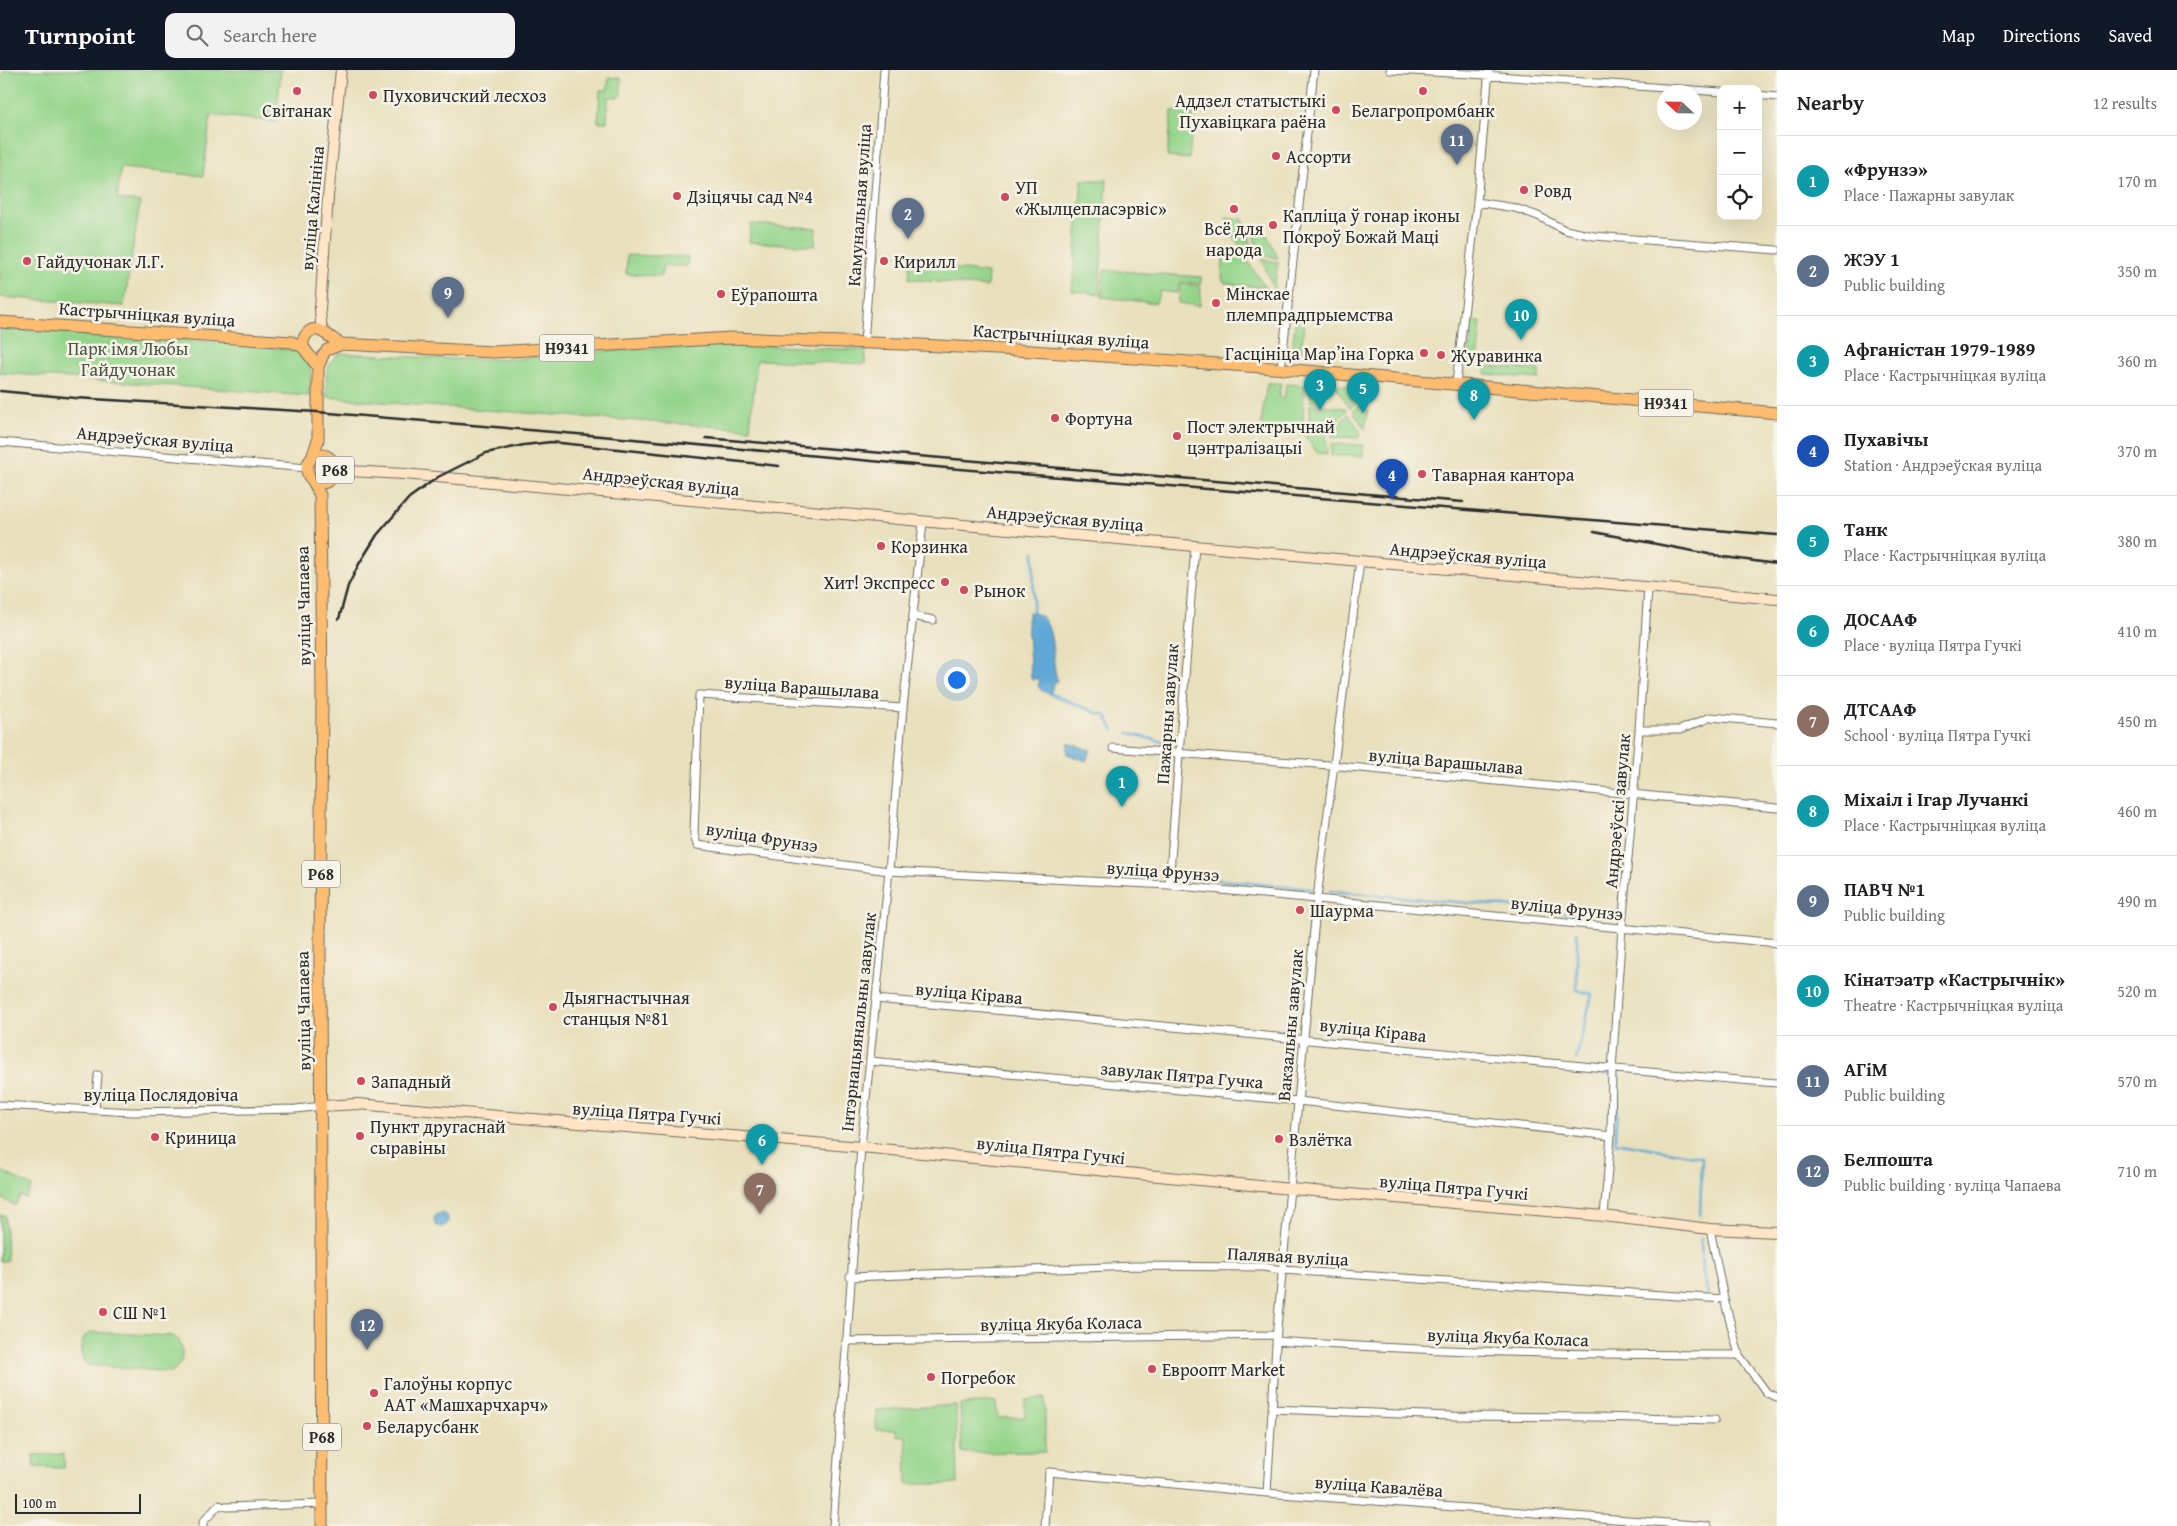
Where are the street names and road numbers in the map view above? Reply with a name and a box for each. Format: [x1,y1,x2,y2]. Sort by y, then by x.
street label: Камунальная вуліца [840,122,878,287]
street label: вуліца Калініна [293,144,331,271]
street label: Кастрычніцкая вуліца [58,294,237,334]
street label: Кастрычніцкая вуліца [972,316,1151,356]
road number: Н9341 [540,334,594,362]
road number: Н9341 [1638,389,1694,416]
street label: Андрэеўская вуліца [75,419,235,459]
road number: Р68 [316,456,354,484]
street label: Андрэеўская вуліца [581,459,741,503]
street label: Андрэеўская вуліца [985,498,1145,538]
street label: Андрэеўская вуліца [1388,535,1548,575]
street label: вуліца Чапаева [288,545,318,666]
street label: Пажарны завулак [1149,642,1185,785]
street label: вуліца Варашылава [724,668,881,706]
street label: Андрэеўскі завулак [1597,732,1637,890]
street label: вуліца Варашылава [1368,741,1525,781]
street label: вуліца Фрунзэ [704,815,820,859]
street label: вуліца Фрунзэ [1106,854,1220,888]
road number: Р68 [302,861,340,888]
street label: вуліца Фрунзэ [1509,889,1625,927]
street label: Інтэрнацыянальны завулак [833,910,883,1133]
street label: Вакзальны завулак [1270,947,1310,1102]
street label: вуліца Чапаева [288,950,318,1071]
street label: вуліца Кірава [914,975,1024,1011]
street label: вуліца Кірава [1318,1011,1428,1049]
street label: завулак Пятра Гучка [1099,1054,1265,1096]
street label: вуліца Послядовіча [84,1081,239,1108]
street label: вуліца Пятра Гучкі [572,1094,722,1132]
street label: вуліца Пятра Гучкі [975,1129,1127,1171]
street label: вуліца Пятра Гучкі [1378,1167,1530,1207]
street label: Палявая вуліца [1227,1239,1350,1273]
street label: вуліца Якуба Коласа [980,1308,1143,1338]
street label: вуліца Якуба Коласа [1427,1321,1590,1353]
road number: Р68 [303,1424,341,1450]
street label: вуліца Кавалёва [1314,1468,1444,1504]

